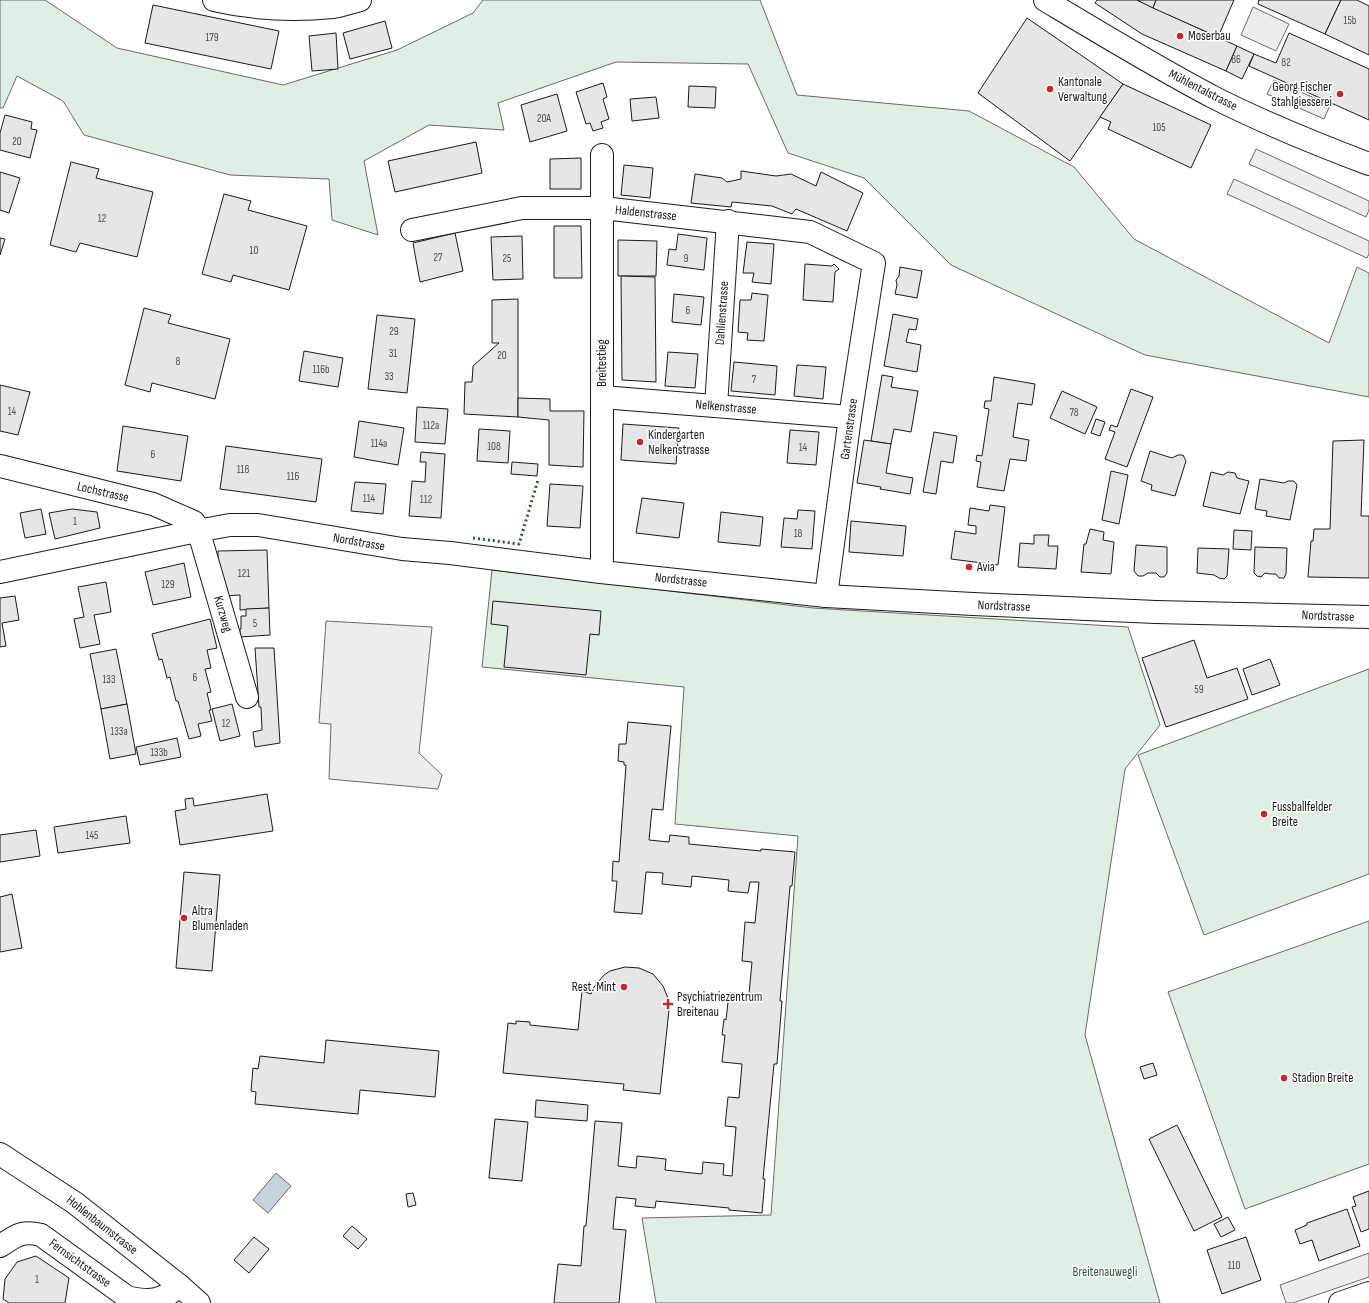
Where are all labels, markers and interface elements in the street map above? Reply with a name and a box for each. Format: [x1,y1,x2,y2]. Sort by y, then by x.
house number: 15b [1344,14,1357,27]
place label: Moserbau [1188,28,1231,44]
house number: 179 [205,31,219,44]
marker: Moserbau [1175,31,1185,41]
house number: 86 [1231,53,1241,66]
house number: 82 [1281,56,1291,69]
street label: Mühlentalstrasse [1166,66,1240,114]
place label: Kantonale Verwaltung [1058,74,1107,105]
place label: Georg Fischer Stahlgiesserei [1271,79,1332,110]
marker: Kantonale Verwaltung [1045,84,1055,94]
marker: Georg Fischer Stahlgiesserei [1335,89,1345,99]
house number: 20A [537,112,551,125]
house number: 105 [1152,121,1166,134]
house number: 20 [12,135,22,148]
street label: Haldenstrasse [614,202,678,224]
house number: 12 [98,212,107,225]
house number: 10 [250,244,258,257]
house number: 27 [434,251,443,264]
house number: 25 [503,252,511,265]
house number: 9 [684,252,689,265]
street label: Dahlienstrasse [712,280,732,346]
house number: 6 [686,304,691,317]
house number: 29 [389,325,399,338]
street label: Breitestieg [594,339,610,387]
house number: 31 [389,347,397,360]
house number: 20 [497,349,507,362]
house number: 8 [176,355,181,368]
house number: 116b [312,363,330,376]
house number: 33 [384,370,394,383]
house number: 7 [752,373,757,386]
street label: Nelkenstrasse [695,396,757,418]
street label: Gartenstrasse [837,397,861,461]
house number: 14 [8,405,17,418]
house number: 78 [1069,406,1079,419]
house number: 112a [423,419,439,432]
place label: Kindergarten Nelkenstrasse [648,427,709,458]
house number: 114a [371,437,387,450]
marker: Kindergarten Nelkenstrasse [635,437,645,447]
house number: 108 [487,440,501,453]
house number: 14 [799,441,808,454]
house number: 6 [151,448,156,461]
house number: 118 [237,463,249,476]
house number: 116 [287,470,299,483]
street label: Lochstrasse [76,478,130,506]
house number: 114 [363,492,376,505]
house number: 112 [420,493,433,506]
house number: 1 [73,515,77,528]
house number: 18 [794,527,803,540]
street label: Nordstrasse [332,530,386,554]
place label: Avia [976,559,995,575]
marker: Avia [964,562,974,572]
house number: 121 [238,567,250,580]
street label: Nordstrasse [654,569,708,591]
house number: 129 [161,578,175,591]
street label: Kurzweg [210,594,236,634]
street label: Nordstrasse [977,597,1031,615]
street label: Nordstrasse [1301,607,1355,625]
house number: 5 [253,617,257,630]
house number: 6 [193,671,198,684]
house number: 133 [102,673,116,686]
house number: 59 [1194,683,1204,696]
house number: 12 [222,717,231,730]
house number: 133a [110,725,128,738]
house number: 133b [150,746,168,759]
place label: Fussballfelder Breite [1272,799,1333,830]
marker: Fussballfelder Breite [1259,809,1269,819]
house number: 145 [86,829,98,842]
place label: Altra Blumenladen [191,903,248,934]
marker: Altra Blumenladen [179,913,189,923]
place label: Rest. Mint [572,979,616,995]
marker: Rest. Mint [619,982,629,992]
place label: Psychiatriezentrum Breitenau [677,989,762,1020]
marker: Psychiatriezentrum Breitenau [662,998,674,1010]
place label: Stadion Breite [1292,1070,1353,1086]
marker: Stadion Breite [1279,1073,1289,1083]
street label: Hohlenbaumstrasse [63,1192,141,1258]
street label: Fernsichtstrasse [46,1235,114,1291]
house number: 110 [1228,1259,1240,1272]
park label: Breitenauwegli [1073,1264,1137,1280]
house number: 1 [35,1273,39,1286]

